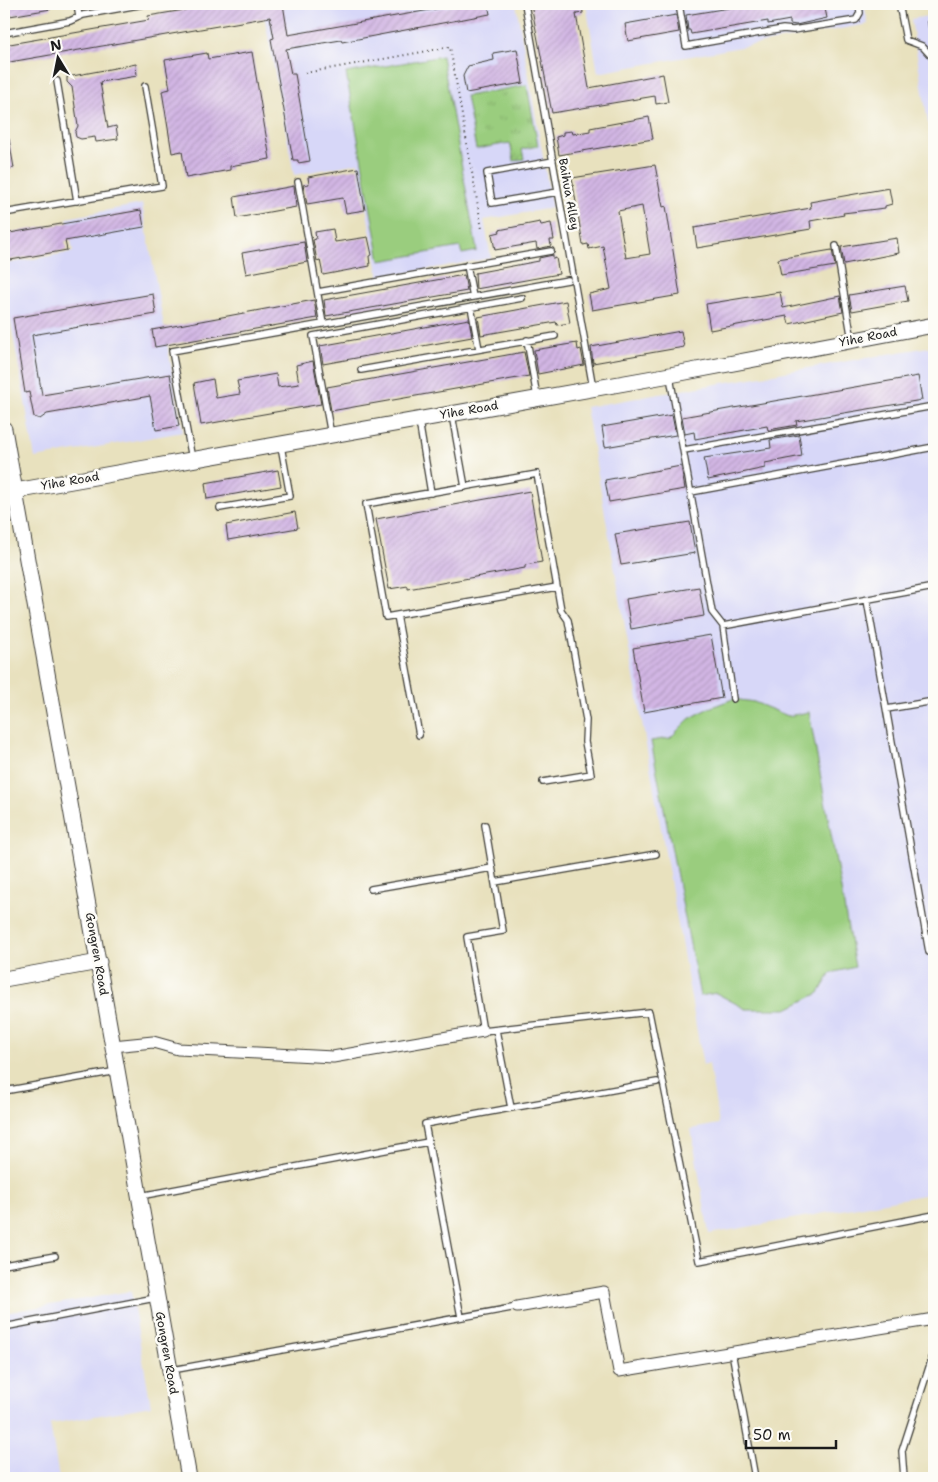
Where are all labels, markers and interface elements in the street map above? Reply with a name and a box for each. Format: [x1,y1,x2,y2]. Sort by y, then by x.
north arrow [32,32,82,82]
text: N [49,35,63,55]
street label: Baihua Alley [555,157,583,231]
street label: Yihe Road [838,323,899,350]
street label: Yihe Road [439,397,500,423]
street label: Yihe Road [40,468,101,494]
street label: Gongren Road [82,911,112,997]
street label: Gongren Road [152,1310,182,1396]
scale bar [746,1417,836,1449]
text: 50 m [753,1425,791,1445]

